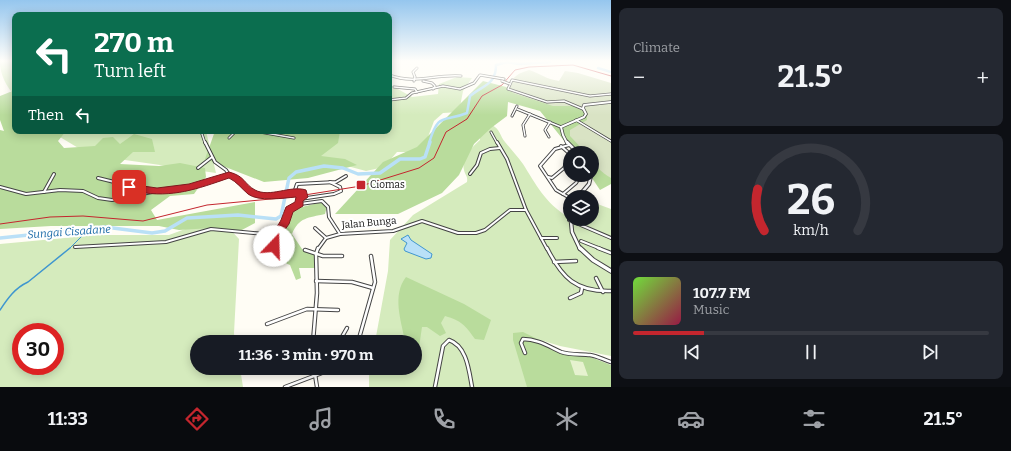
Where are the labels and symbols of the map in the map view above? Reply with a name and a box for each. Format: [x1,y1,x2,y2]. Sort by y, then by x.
pin [112,170,146,204]
marker: Ciomas [355,179,367,191]
place label: Ciomas [370,179,405,191]
street label: Jalan Bunga [340,215,397,231]
water label: Sungai Cisadane [27,223,112,241]
position arrow [253,225,295,267]
speed limit sign: 30 [12,323,64,375]

